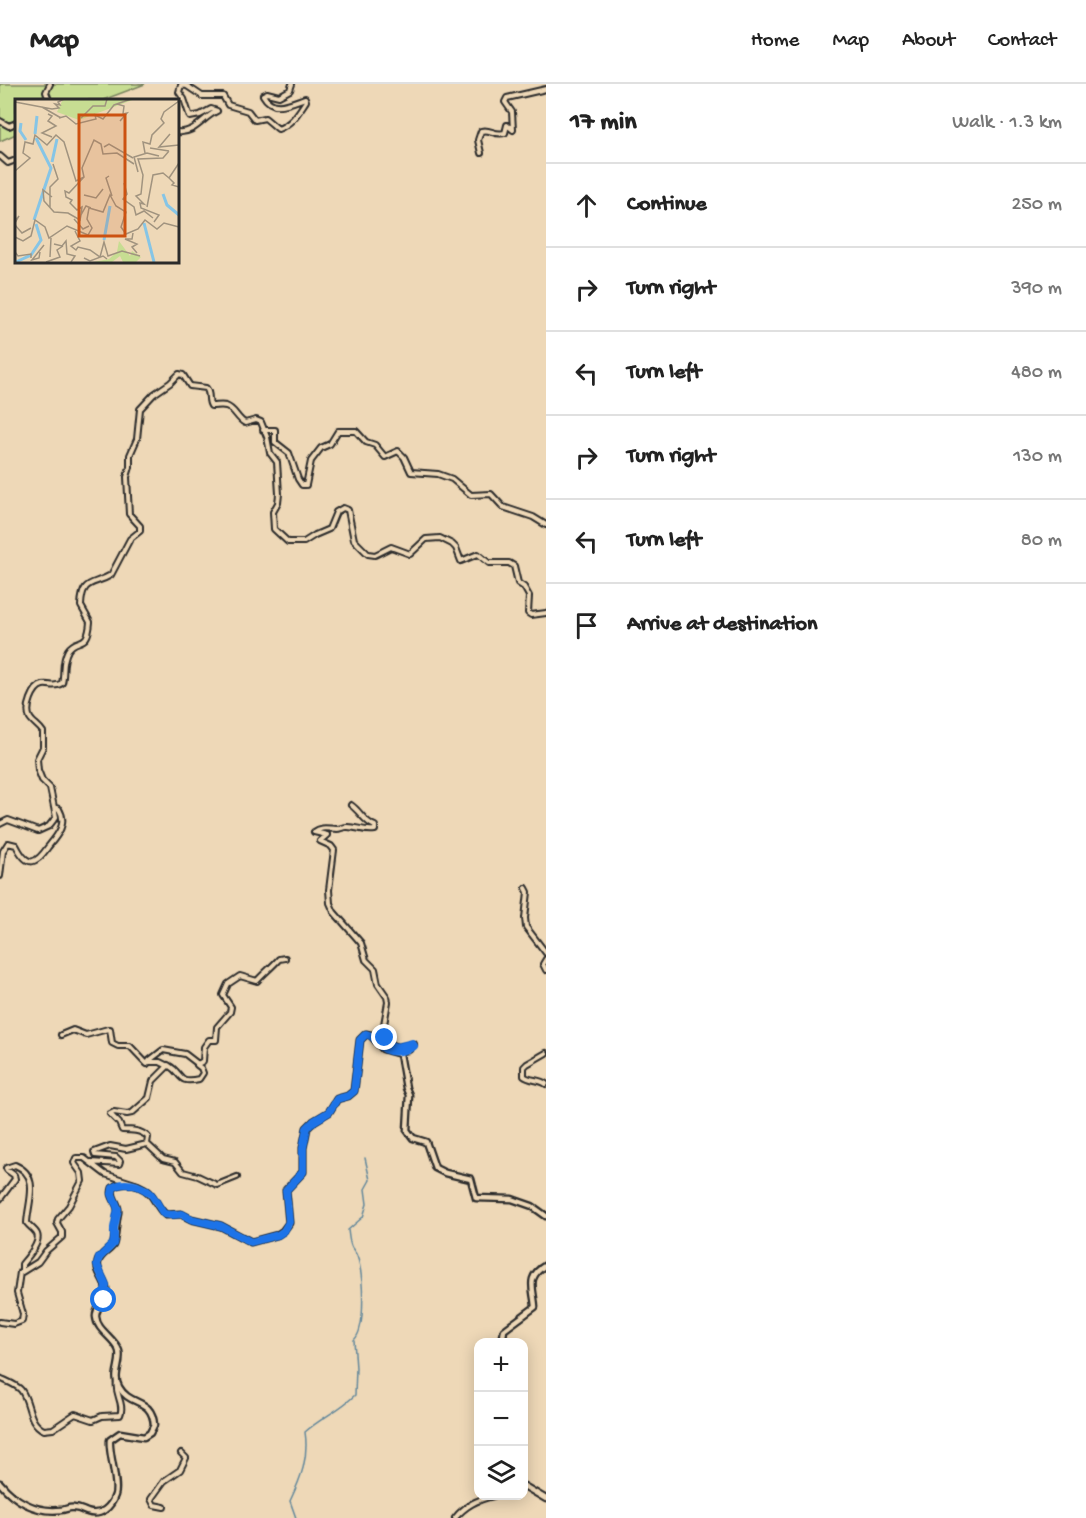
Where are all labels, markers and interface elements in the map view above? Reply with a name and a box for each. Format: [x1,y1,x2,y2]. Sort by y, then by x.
text: Map [30,25,79,58]
text: Home [751,29,799,54]
text: Map [832,29,869,54]
text: About [902,29,955,54]
text: Contact [988,29,1056,54]
inset map [15,99,178,262]
text: 17 min [570,108,637,139]
text: Walk · 1.3 km [952,112,1062,135]
icon: ahead [570,189,603,222]
text: Continue [627,192,707,218]
text: 250 m [1011,194,1062,217]
icon: right [570,273,603,306]
text: Turn right [627,276,715,302]
text: 390 m [1011,278,1062,301]
icon: left [570,357,603,390]
text: Turn left [627,360,701,386]
text: 480 m [1011,362,1062,385]
icon: right [570,441,603,474]
text: Turn right [627,444,715,470]
text: 130 m [1013,446,1062,469]
icon: left [570,525,603,558]
text: Turn left [627,528,701,554]
text: 80 m [1021,530,1062,553]
icon: arrive [570,609,603,642]
text: Arrive at destination [627,612,817,638]
route end [371,1024,397,1050]
route start [90,1286,116,1312]
map controls [474,1338,528,1500]
button: + [474,1338,528,1392]
button: − [474,1392,528,1446]
button: layers [474,1446,528,1500]

